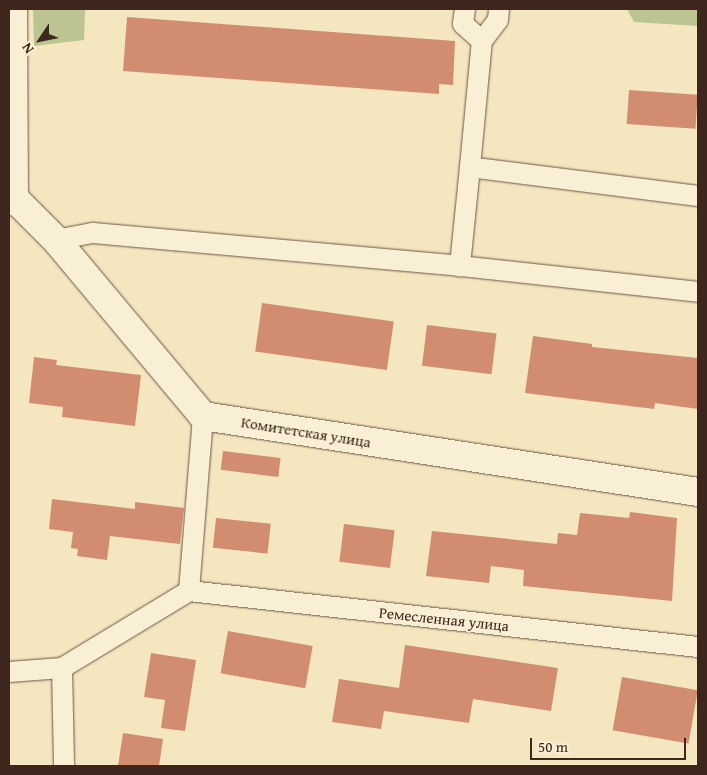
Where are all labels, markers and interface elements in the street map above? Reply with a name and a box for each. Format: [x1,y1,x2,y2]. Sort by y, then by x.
north arrow [15,15,65,65]
text: N [17,39,38,58]
street label: Комитетская улица [240,413,372,451]
street label: Ремесленная улица [378,603,510,635]
scale bar [532,728,688,760]
text: 50 m [538,736,568,757]

